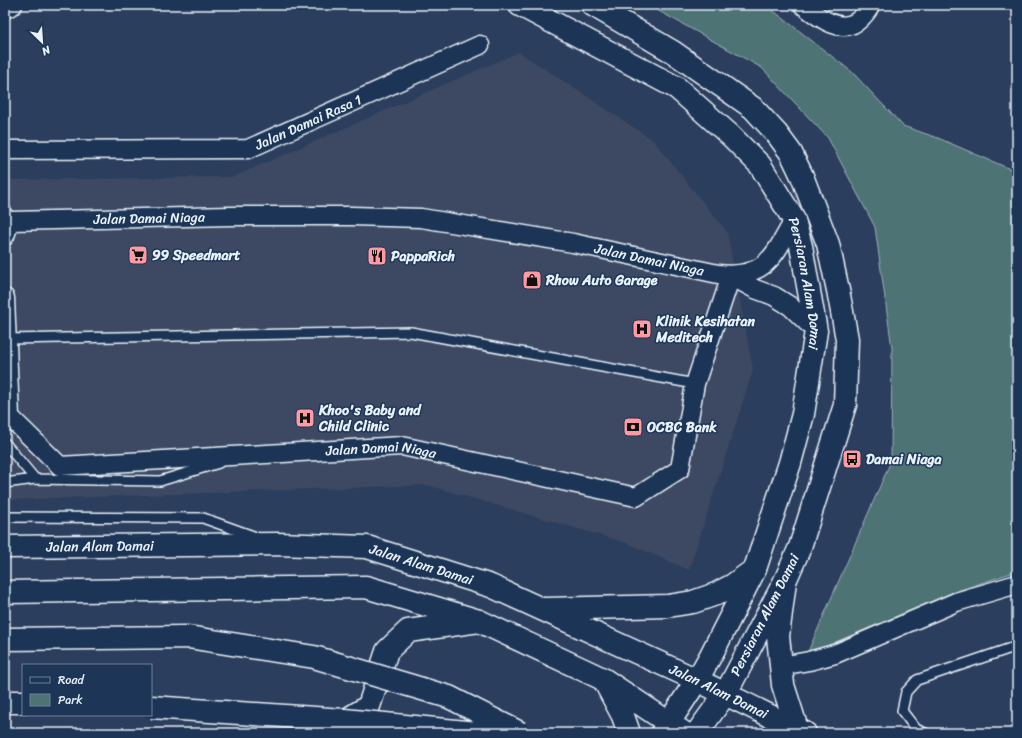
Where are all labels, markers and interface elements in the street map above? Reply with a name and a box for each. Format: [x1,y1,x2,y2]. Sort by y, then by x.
north arrow [22,22,62,62]
text: N [38,40,54,61]
street label: Jalan Damai Rasa 1 [250,87,366,157]
street label: Jalan Damai Niaga [92,204,206,232]
street label: Persiaran Alam Damai [781,214,829,352]
street label: Jalan Damai Niaga [591,235,707,283]
place label: 99 Speedmart [152,243,241,268]
supermarket icon: 99 Speedmart [127,244,149,266]
place label: PappaRich [391,244,456,269]
restaurant icon: PappaRich [366,245,388,267]
place label: Rhow Auto Garage [545,268,658,293]
shop icon: Rhow Auto Garage [521,269,543,291]
place label: Klinik Kesihatan Meditech [655,309,755,350]
hospital icon: Klinik Kesihatan Meditech [631,318,653,340]
place label: Khoo's Baby and Child Clinic [318,398,422,439]
hospital icon: Khoo's Baby and Child Clinic [294,407,316,429]
place label: OCBC Bank [646,415,717,440]
bank icon: OCBC Bank [622,416,644,438]
street label: Jalan Damai Niaga [324,434,440,466]
place label: Damai Niaga [866,447,942,472]
bus stop icon: Damai Niaga [841,448,863,470]
street label: Jalan Alam Damai [45,533,155,559]
street label: Jalan Alam Damai [365,536,477,592]
street label: Persiaran Alam Damai [723,548,807,681]
street label: Jalan Alam Damai [664,656,774,726]
legend [22,664,152,716]
text: Road [58,669,85,691]
text: Park [58,689,83,711]

